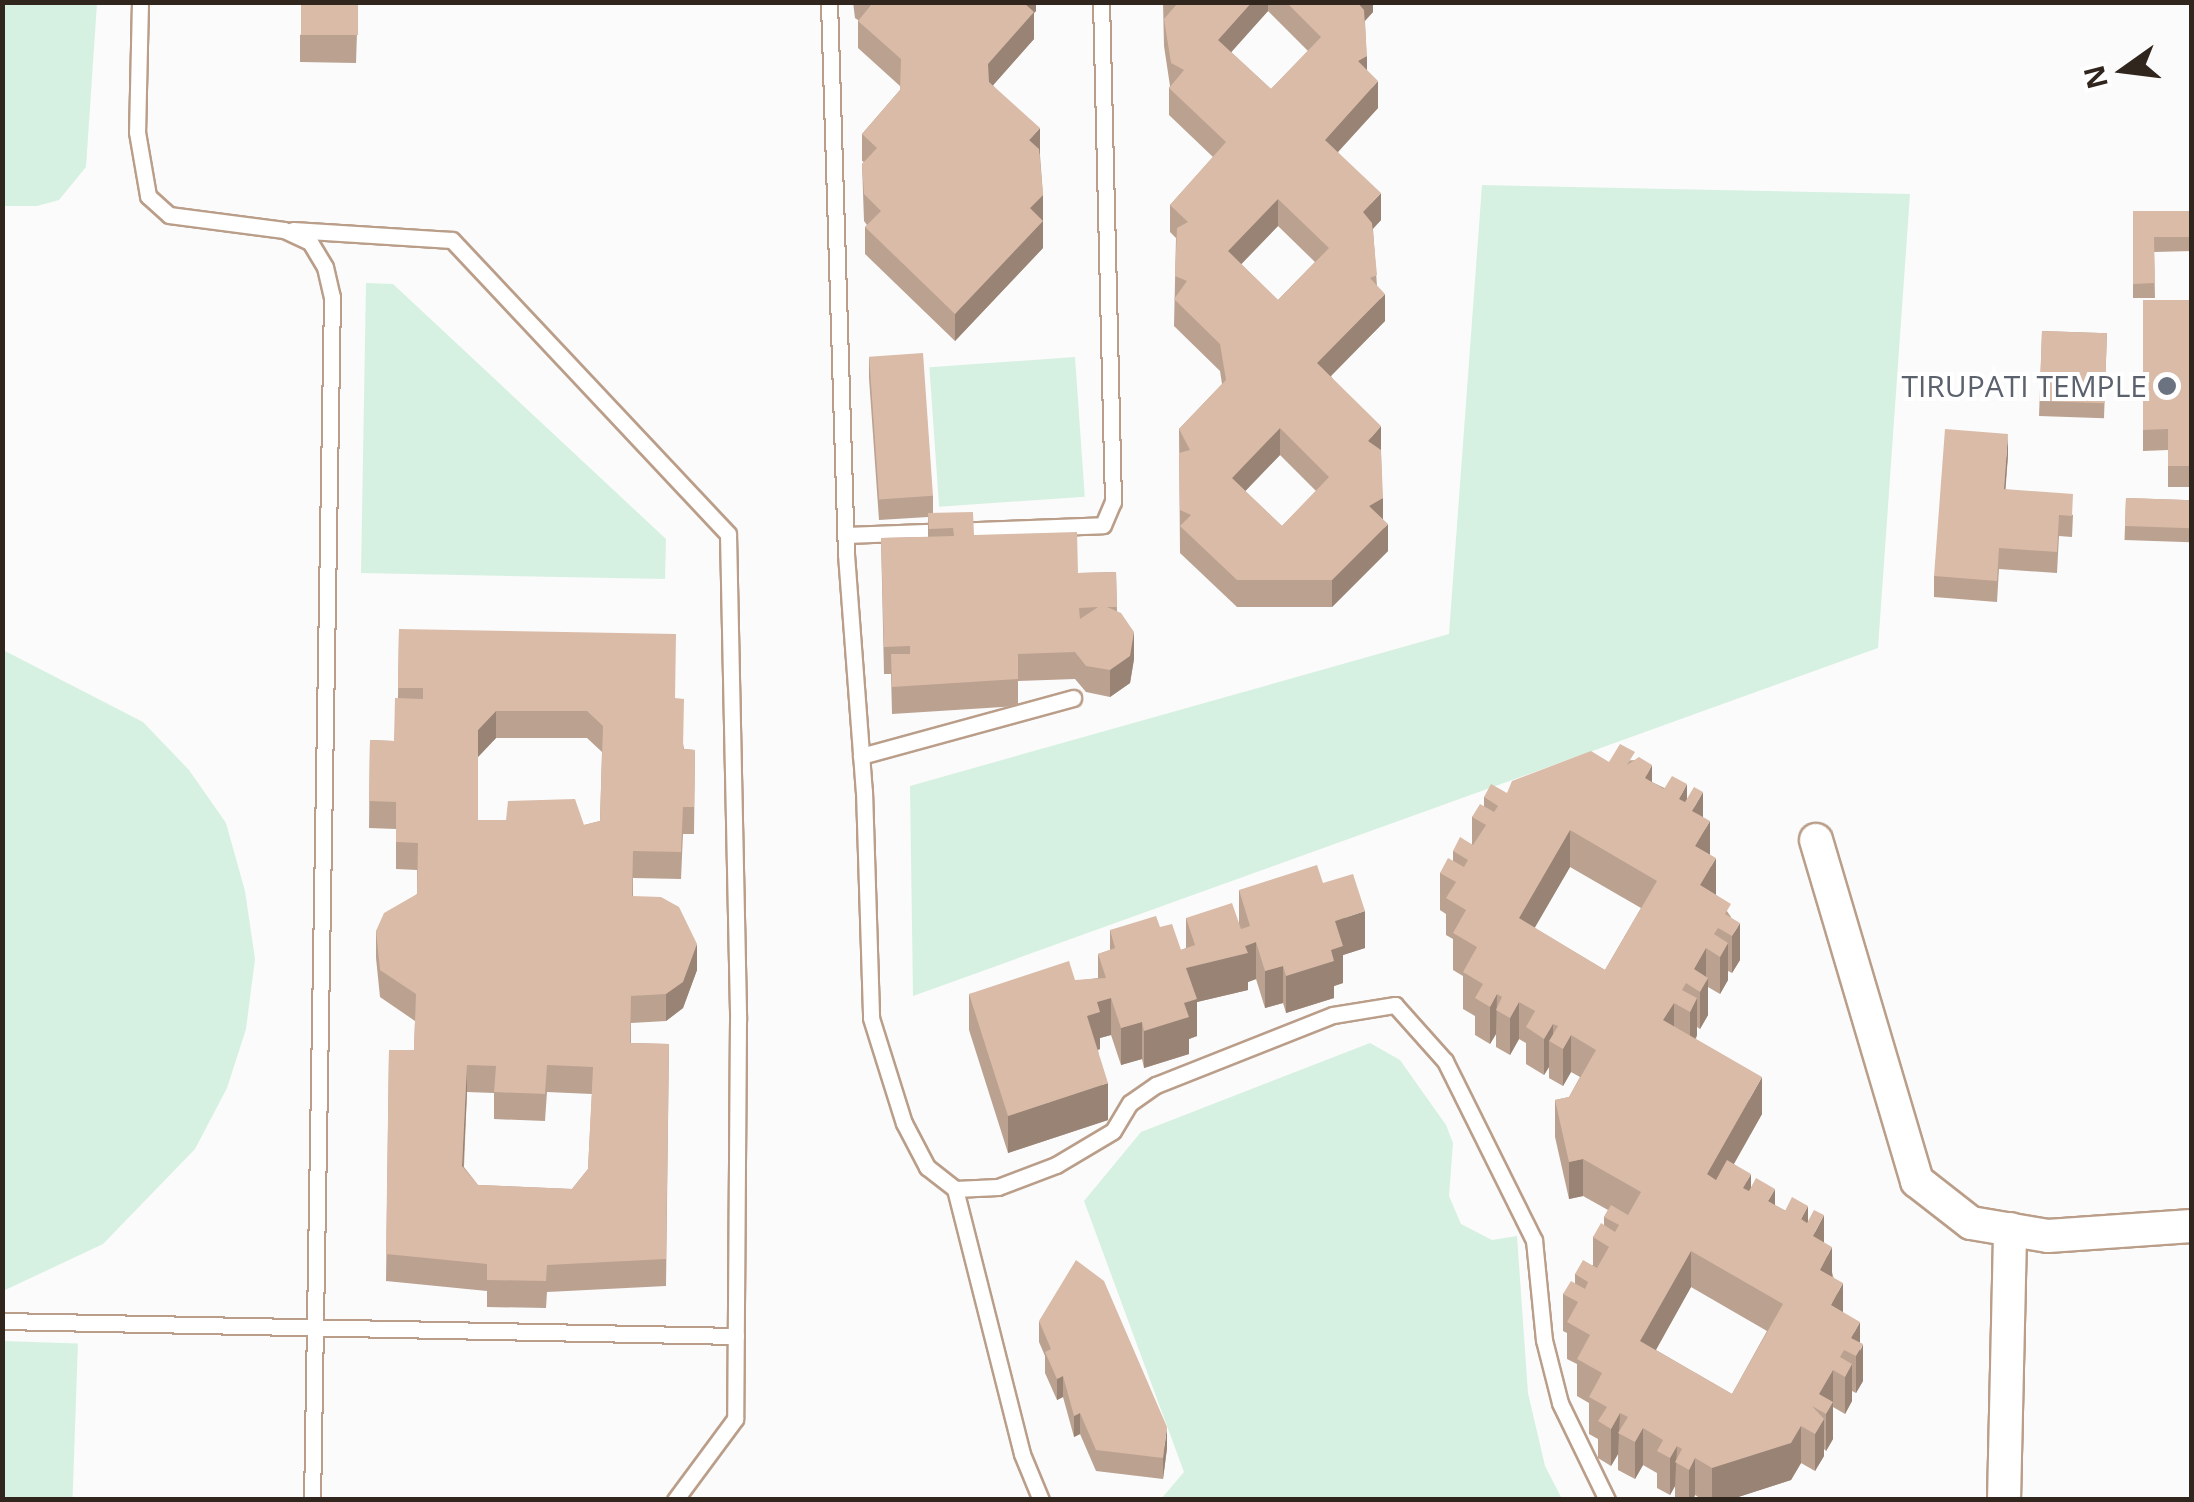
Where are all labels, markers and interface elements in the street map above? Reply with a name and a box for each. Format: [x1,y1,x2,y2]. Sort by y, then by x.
north arrow [2074,20,2174,120]
text: N [2074,62,2116,93]
place label: TIRUPATI TEMPLE [1901,368,2147,404]
marker: TIRUPATI TEMPLE [2156,375,2178,397]

